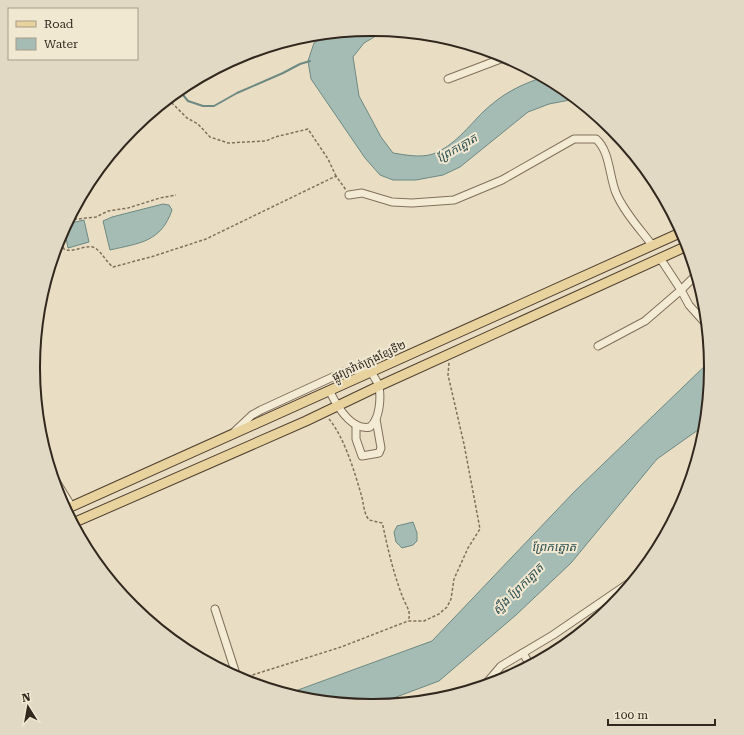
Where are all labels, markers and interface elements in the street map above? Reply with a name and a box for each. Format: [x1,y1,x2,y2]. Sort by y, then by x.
legend [8,8,138,60]
text: Road [44,17,74,31]
text: Water [44,37,78,51]
water label: ព្រែកត្នោត [434,130,481,165]
street label: ផ្លូវក្រវ៉ាត់ក្រុងខ្សែទី២ [330,338,409,387]
water label: ព្រែកត្នោត [532,540,578,554]
water label: ស្ទឹង ព្រែកត្នោត [489,559,548,618]
north arrow [8,687,48,727]
text: N [21,690,32,705]
scale bar [608,701,715,727]
text: 100 m [614,708,648,722]

